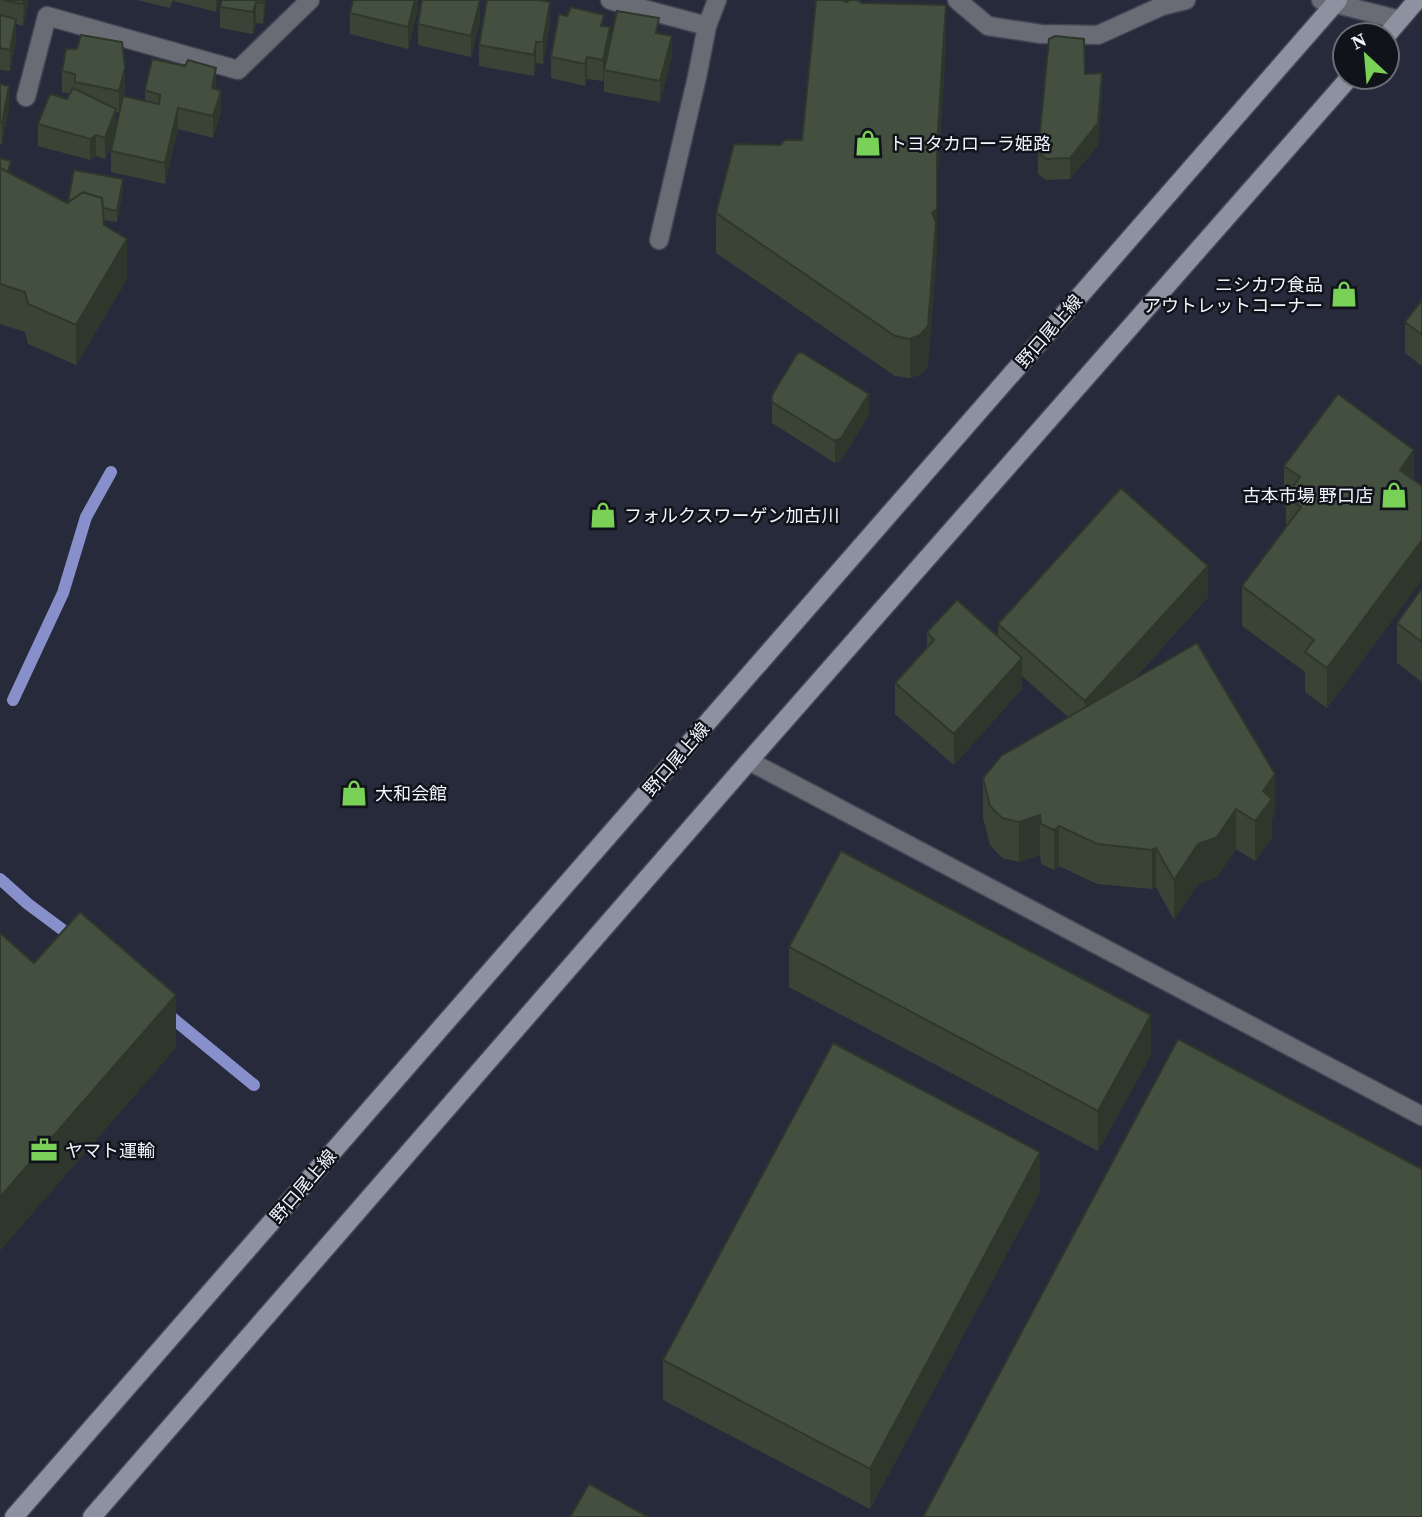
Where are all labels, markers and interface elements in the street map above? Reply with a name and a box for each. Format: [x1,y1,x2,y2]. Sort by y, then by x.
north arrow [1331,21,1401,91]
text: N [1347,26,1371,55]
shop icon: トヨタカローラ姫路 [853,128,883,158]
place label: トヨタカローラ姫路 [889,131,1051,156]
place label: ニシカワ食品 アウトレットコーナー [1143,272,1323,318]
shop icon: ニシカワ食品 アウトレットコーナー [1329,279,1359,309]
street label: 野口尾上線 [1010,289,1088,373]
shop icon: 古本市場 野口店 [1379,480,1409,510]
place label: 古本市場 野口店 [1243,483,1373,508]
shop icon: フォルクスワーゲン加古川 [588,500,618,530]
place label: フォルクスワーゲン加古川 [624,503,839,528]
street label: 野口尾上線 [637,717,715,801]
shop icon: 大和会館 [339,778,369,808]
place label: 大和会館 [375,781,447,806]
office icon: ヤマト運輸 [29,1135,59,1165]
place label: ヤマト運輸 [65,1138,155,1163]
street label: 野口尾上線 [264,1144,342,1228]

